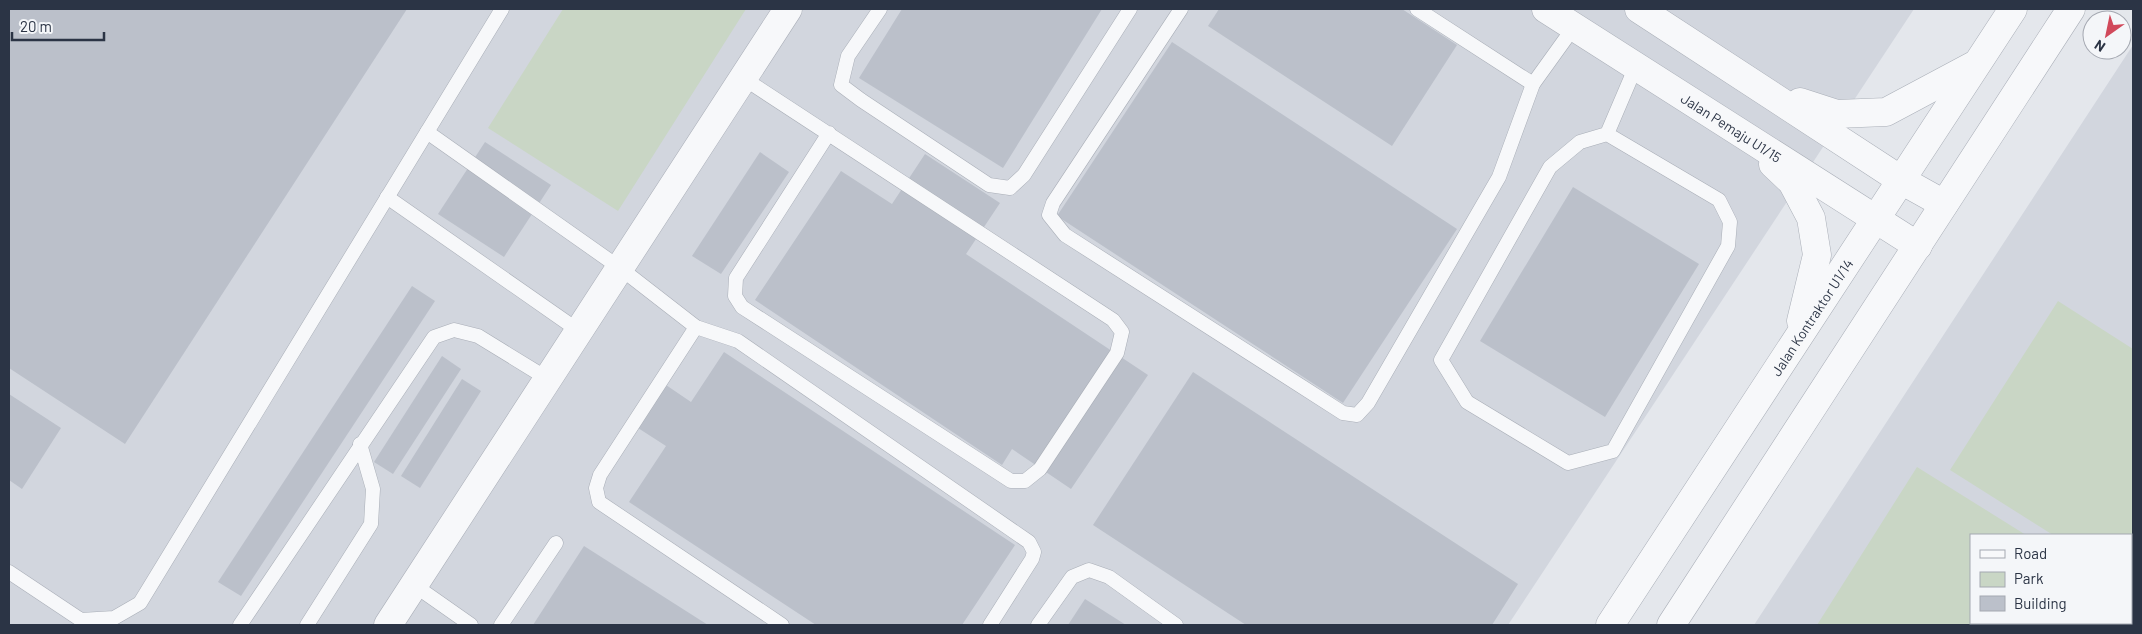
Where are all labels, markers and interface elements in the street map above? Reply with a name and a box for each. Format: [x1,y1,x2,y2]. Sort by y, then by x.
scale bar [12,10,105,42]
north arrow [2082,10,2132,60]
text: 20 m [20,17,52,35]
text: N [2091,37,2108,56]
street label: Jalan Pemaju U1/15 [1678,89,1785,165]
street label: Jalan Kontraktor U1/14 [1767,255,1856,379]
legend [1970,534,2132,624]
text: Road [2014,544,2047,562]
text: Park [2014,569,2044,587]
text: Building [2014,594,2067,612]

